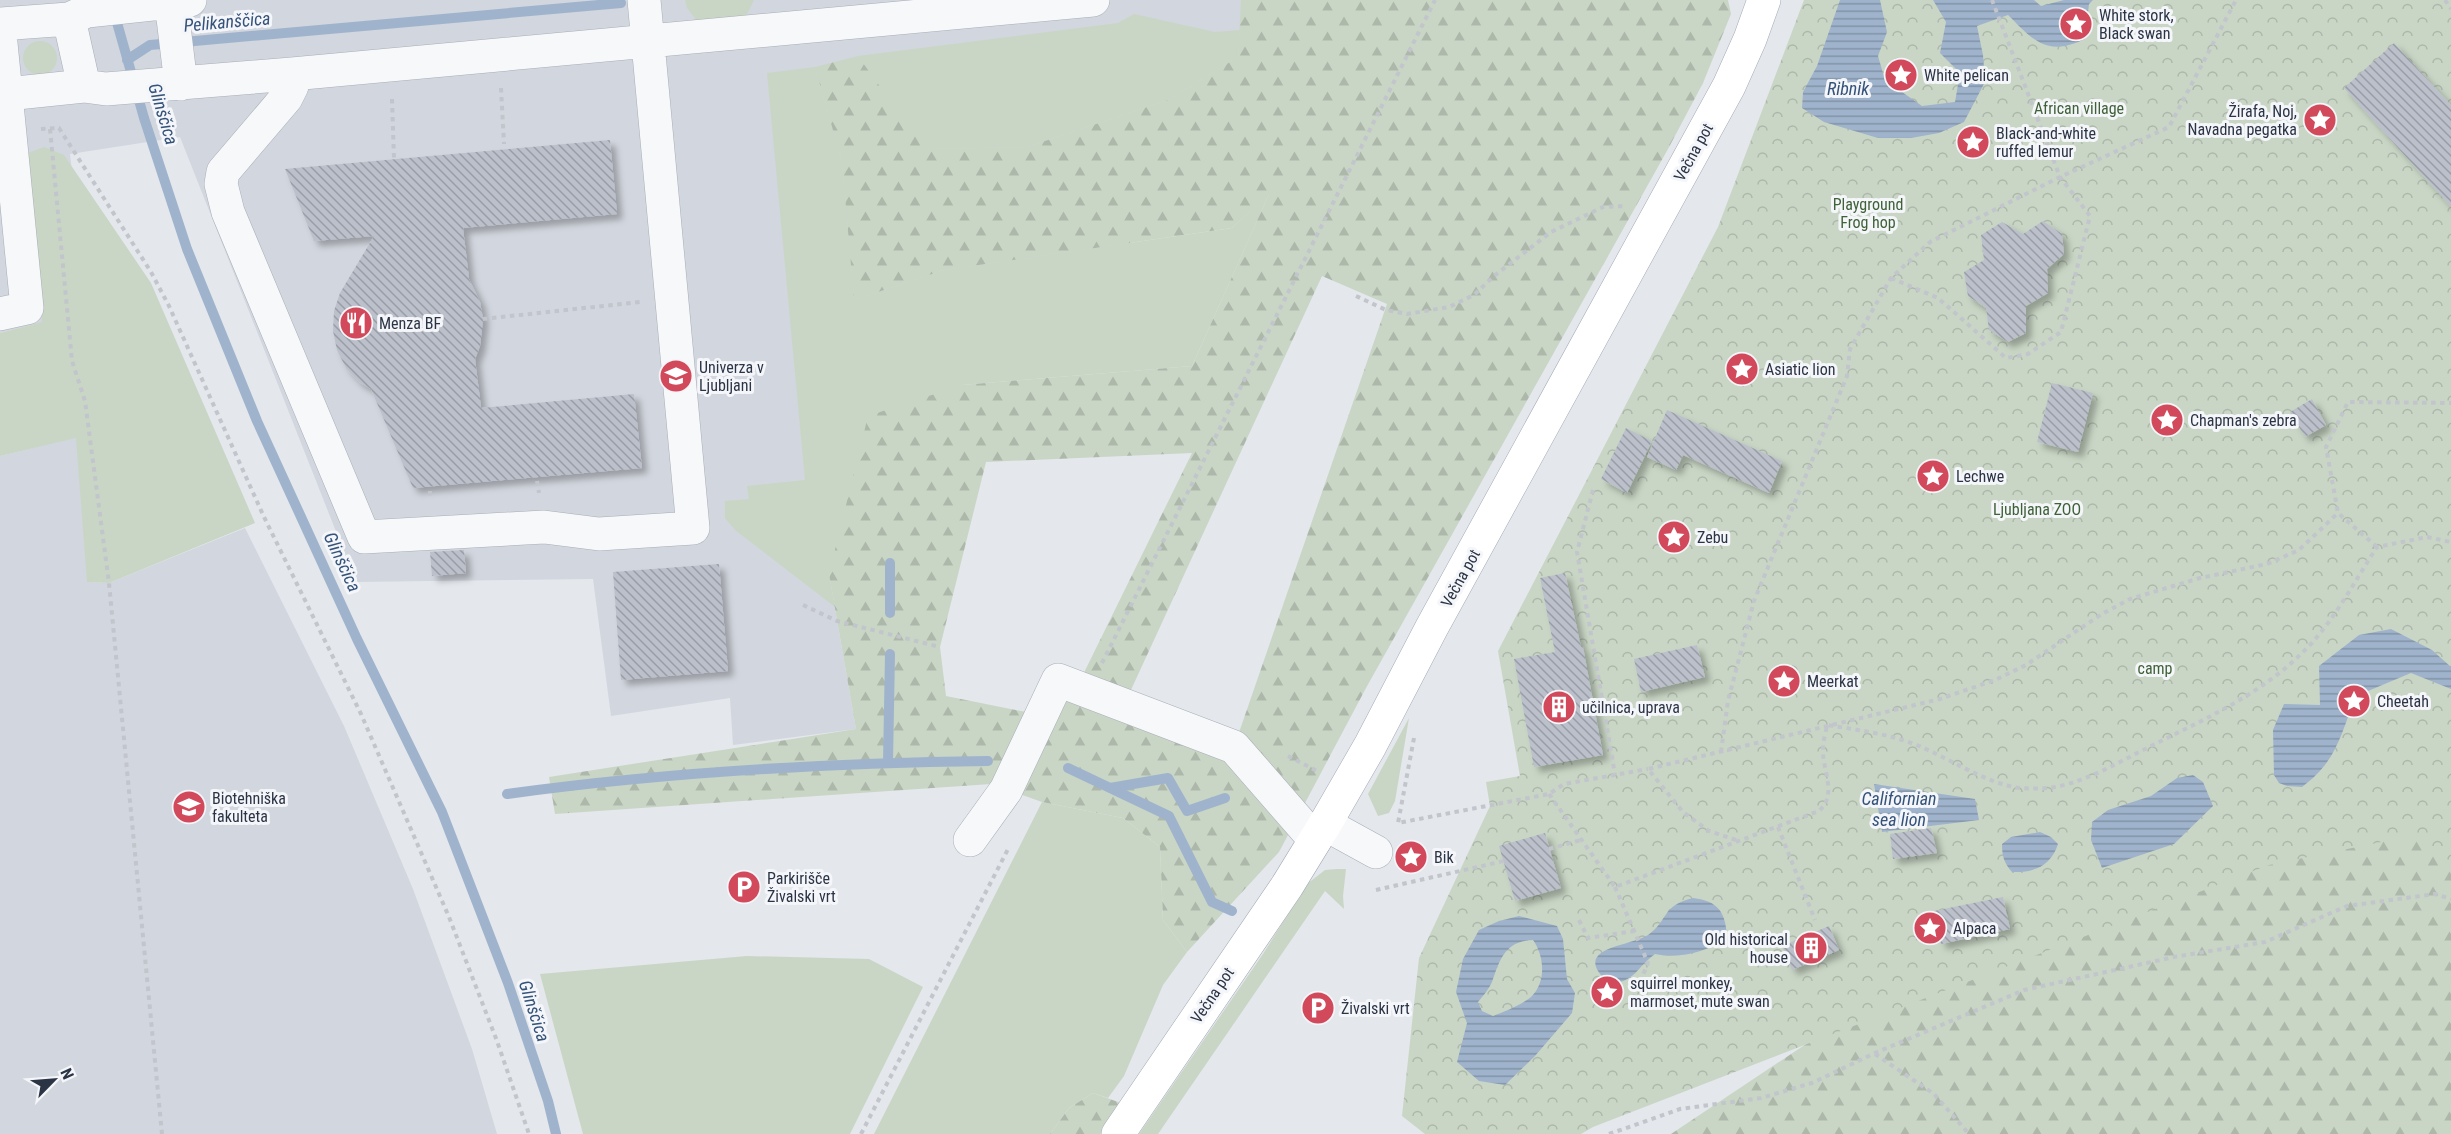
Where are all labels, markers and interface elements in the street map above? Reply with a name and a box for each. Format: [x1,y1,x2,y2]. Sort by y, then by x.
place icon: White stork, Black swan [2058,6,2094,42]
place label: White stork, Black swan [2099,6,2174,43]
water label: Pelikanščica [183,7,271,36]
place icon: White pelican [1883,57,1919,93]
place label: White pelican [1924,66,2009,85]
water label: Ribnik [1827,78,1870,99]
water label: Glinščica [144,81,183,147]
park label: African village [2034,99,2124,118]
place label: Žirafa, Noj, Navadna pegatka [2188,102,2297,139]
place icon: Žirafa, Noj, Navadna pegatka [2302,102,2338,138]
street label: Večna pot [1670,120,1717,185]
place icon: Black-and-white ruffed lemur [1955,124,1991,160]
place label: Black-and-white ruffed lemur [1996,124,2096,161]
park label: Playground Frog hop [1833,195,1903,232]
restaurant icon: Menza BF [338,305,374,341]
place label: Menza BF [379,314,441,333]
place icon: Asiatic lion [1724,351,1760,387]
school or university icon: Univerza v Ljubljani [658,358,694,394]
place label: Univerza v Ljubljani [699,358,764,395]
place label: Asiatic lion [1765,360,1835,379]
place icon: Chapman's zebra [2149,402,2185,438]
place label: Chapman's zebra [2190,411,2297,430]
place icon: Lechwe [1915,458,1951,494]
place label: Lechwe [1956,467,2004,486]
park label: Ljubljana ZOO [1993,500,2081,519]
place icon: Zebu [1656,519,1692,555]
place label: Zebu [1697,528,1728,547]
water label: Glinščica [320,529,365,595]
street label: Večna pot [1437,546,1484,611]
park label: camp [2138,659,2173,678]
place icon: Meerkat [1766,663,1802,699]
place label: Meerkat [1807,672,1859,691]
place icon: Cheetah [2336,683,2372,719]
building icon: učilnica, uprava [1541,689,1577,725]
place label: Cheetah [2377,692,2429,711]
place label: učilnica, uprava [1582,698,1680,717]
water label: Californian sea lion [1861,788,1937,830]
school or university icon: Biotehniška fakulteta [171,789,207,825]
place label: Biotehniška fakulteta [212,789,286,826]
place icon: Bik [1393,839,1429,875]
place label: Bik [1434,848,1454,867]
parking icon: Parkirišče Živalski vrt [726,869,762,905]
place label: Parkirišče Živalski vrt [767,869,836,906]
place icon: Alpaca [1912,910,1948,946]
place label: Alpaca [1953,919,1997,938]
place label: Old historical house [1705,930,1788,967]
building icon: Old historical house [1793,930,1829,966]
street label: Večna pot [1187,964,1238,1027]
place icon: squirrel monkey, marmoset, mute swan [1589,974,1625,1010]
place label: squirrel monkey, marmoset, mute swan [1630,974,1770,1011]
water label: Glinščica [515,978,554,1044]
parking icon: Živalski vrt [1300,990,1336,1026]
place label: Živalski vrt [1341,999,1410,1018]
north arrow [24,1050,84,1110]
text: N [56,1065,78,1082]

